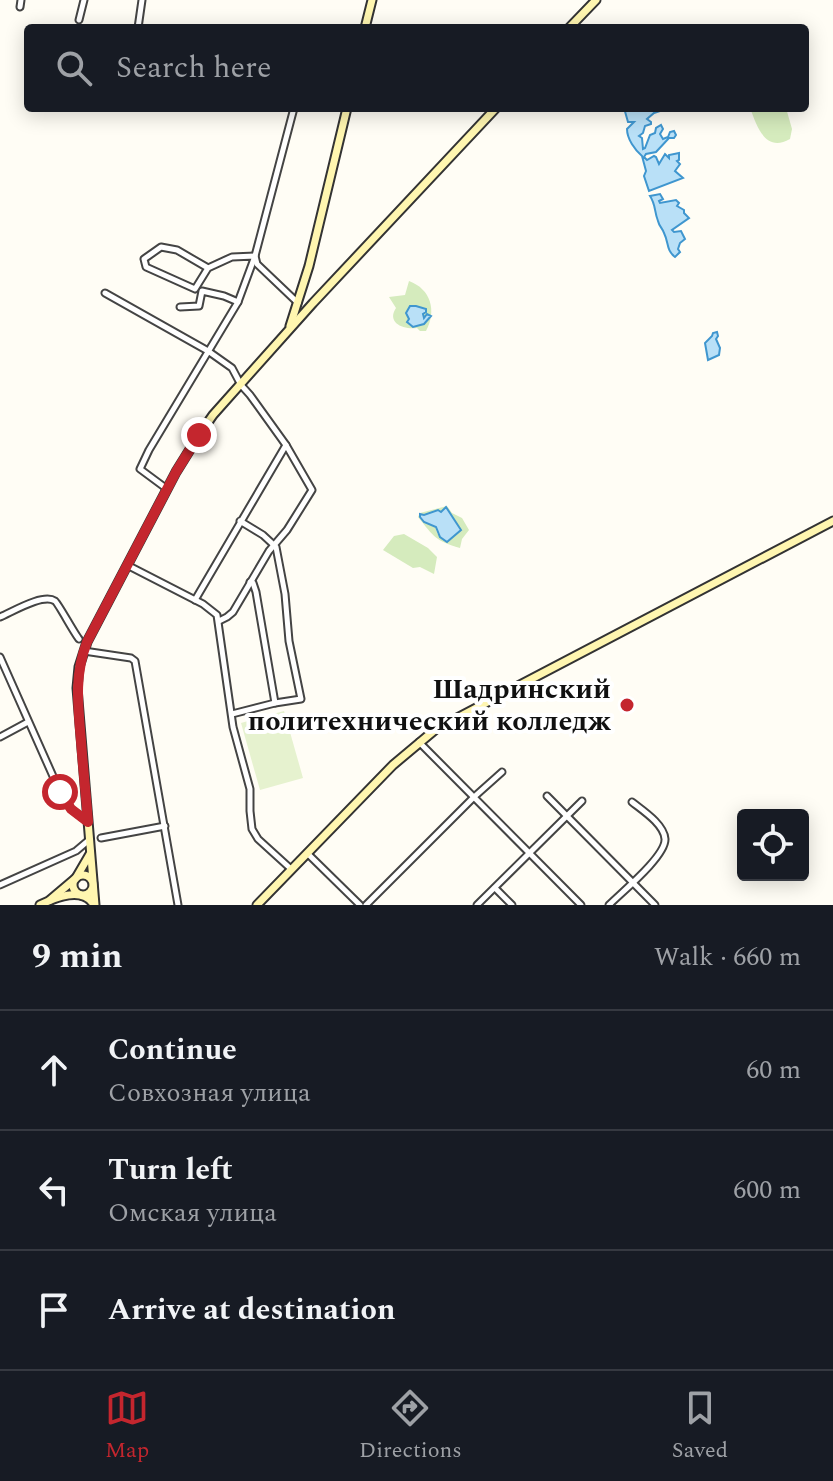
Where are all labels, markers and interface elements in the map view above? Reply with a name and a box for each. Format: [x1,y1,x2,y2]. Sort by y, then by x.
search box [24,24,809,112]
text: Search here [116,45,272,91]
icon: search [52,46,96,90]
route end [181,417,217,453]
place label: Шадринский политехнический колледж [248,668,611,743]
marker: Шадринский политехнический колледж [618,696,636,714]
route start [42,774,78,810]
map controls [737,809,809,881]
button: locate [737,809,809,881]
text: 9 min [32,931,122,983]
text: Walk · 660 m [654,937,801,977]
text: Continue [108,1027,237,1073]
icon: ahead [32,1048,76,1092]
text: 60 m [746,1050,801,1090]
text: Совхозная улица [108,1073,311,1113]
text: Turn left [108,1147,233,1193]
icon: left [32,1168,76,1212]
text: 600 m [733,1170,801,1210]
text: Омская улица [108,1193,277,1233]
text: Arrive at destination [108,1287,395,1333]
icon: arrive [32,1288,76,1332]
tab: Map [105,1386,149,1467]
tab: Directions [359,1386,462,1467]
tab: Saved [672,1386,728,1467]

